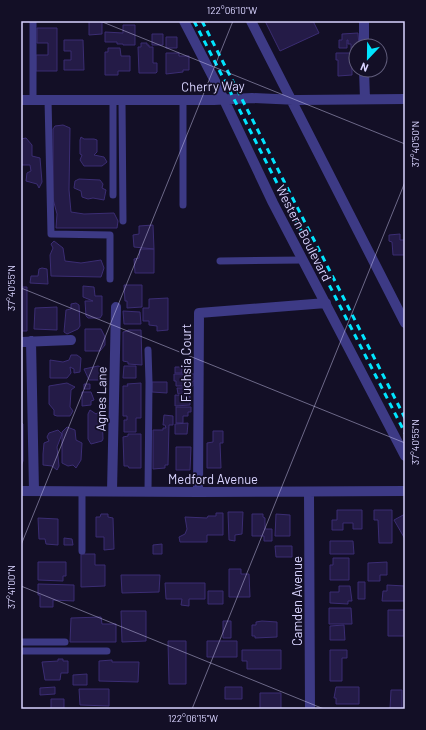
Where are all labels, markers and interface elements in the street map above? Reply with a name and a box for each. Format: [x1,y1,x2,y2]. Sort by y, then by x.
text: 122°06'10"W [207,4,258,16]
north arrow [348,38,388,78]
text: N [358,60,370,75]
street label: Cherry Way [181,77,245,95]
text: 37°40'50"N [409,121,421,167]
street label: Western Boulevard [273,182,335,284]
text: 37°40'55"N [5,265,17,311]
street label: Fuchsia Court [178,324,194,402]
street label: Agnes Lane [92,366,110,432]
text: 37°40'55"N [409,419,421,465]
street label: Medford Avenue [168,471,258,487]
street label: Camden Avenue [289,556,305,646]
text: 37°41'00"N [5,565,17,609]
text: 122°06'15"W [168,712,218,724]

